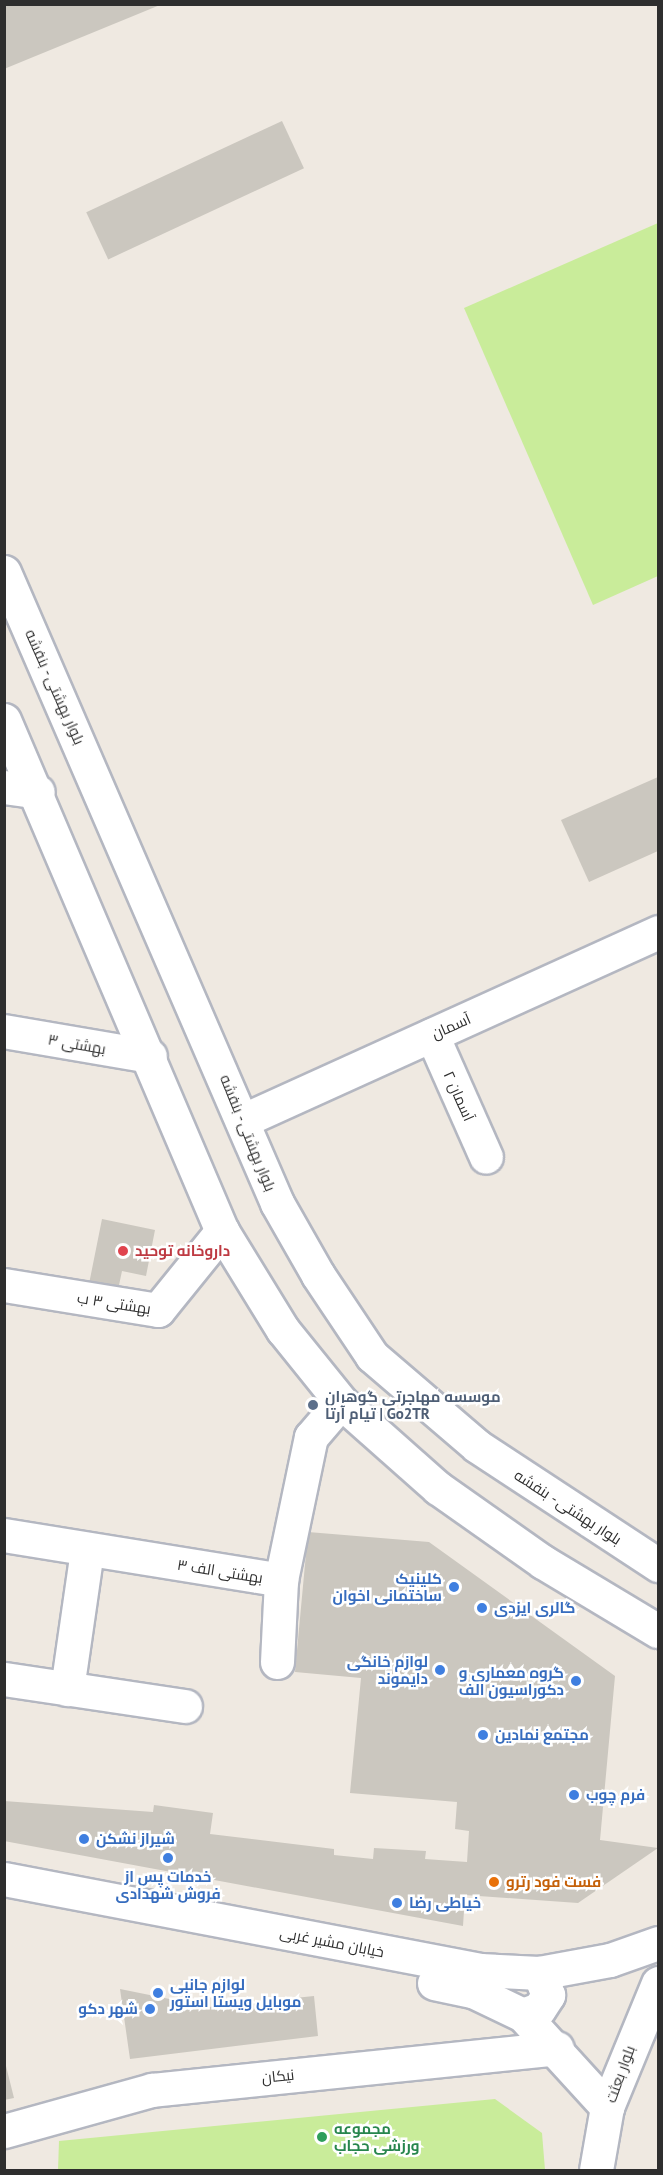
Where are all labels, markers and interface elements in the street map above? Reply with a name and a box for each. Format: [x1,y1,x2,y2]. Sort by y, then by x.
street label: بلوار بهشتی - بنفشه [21,625,89,749]
street label: آسمان [429,1009,473,1043]
street label: بهشتی ۳ [47,1030,107,1058]
street label: ۲ آسمان [440,1068,478,1124]
street label: بلوار بهشتی - بنفشه [216,1071,280,1195]
place label: داروخانه توحید [135,1242,230,1260]
marker: داروخانه توحید [116,1244,130,1258]
street label: بهشتی ۳ ب [76,1288,152,1318]
place label: موسسه مهاجرتی گوهران تیام آرتا | Go2TR [325,1387,501,1422]
marker: موسسه مهاجرتی گوهران تیام آرتا | Go2TR [306,1398,320,1412]
street label: بلوار بهشتی - بنفشه [510,1465,626,1549]
street label: بهشتی الف ۳ [176,1555,264,1587]
place label: کلینیک ساختمانی اخوان [333,1569,442,1604]
marker: کلینیک ساختمانی اخوان [447,1580,461,1594]
place label: گالری ایزدی [494,1599,575,1617]
marker: گالری ایزدی [475,1601,489,1615]
place label: لوازم خانگی دایموند [347,1652,428,1687]
marker: لوازم خانگی دایموند [433,1663,447,1677]
place label: گروه معماری و دکوراسیون الف [459,1663,564,1698]
marker: گروه معماری و دکوراسیون الف [569,1674,583,1688]
place label: مجتمع نمادین [495,1726,589,1744]
marker: مجتمع نمادین [476,1728,490,1742]
place label: فرم چوب [586,1786,645,1804]
marker: فرم چوب [567,1788,581,1802]
place label: شیراز نشکن [96,1830,175,1848]
marker: شیراز نشکن [77,1832,91,1846]
marker: خدمات پس از فروش شهدادی [161,1851,175,1865]
place label: خدمات پس از فروش شهدادی [115,1867,221,1902]
place label: فست فود رترو [506,1873,601,1891]
marker: فست فود رترو [487,1875,501,1889]
place label: خیاطی رضا [409,1894,481,1912]
marker: خیاطی رضا [390,1896,404,1910]
street label: خیابان مشیر غربی [278,1923,386,1961]
place label: لوازم جانبی موبایل ویستا استور [170,1975,301,2010]
marker: لوازم جانبی موبایل ویستا استور [151,1986,165,2000]
place label: شهر دکو [78,2000,138,2018]
marker: شهر دکو [143,2002,157,2016]
street label: بلوار بعثت [601,2043,639,2105]
street label: نیکان [261,2065,295,2087]
place label: مجموعه ورزشی حجاب [334,2119,420,2154]
marker: مجموعه ورزشی حجاب [315,2130,329,2144]

